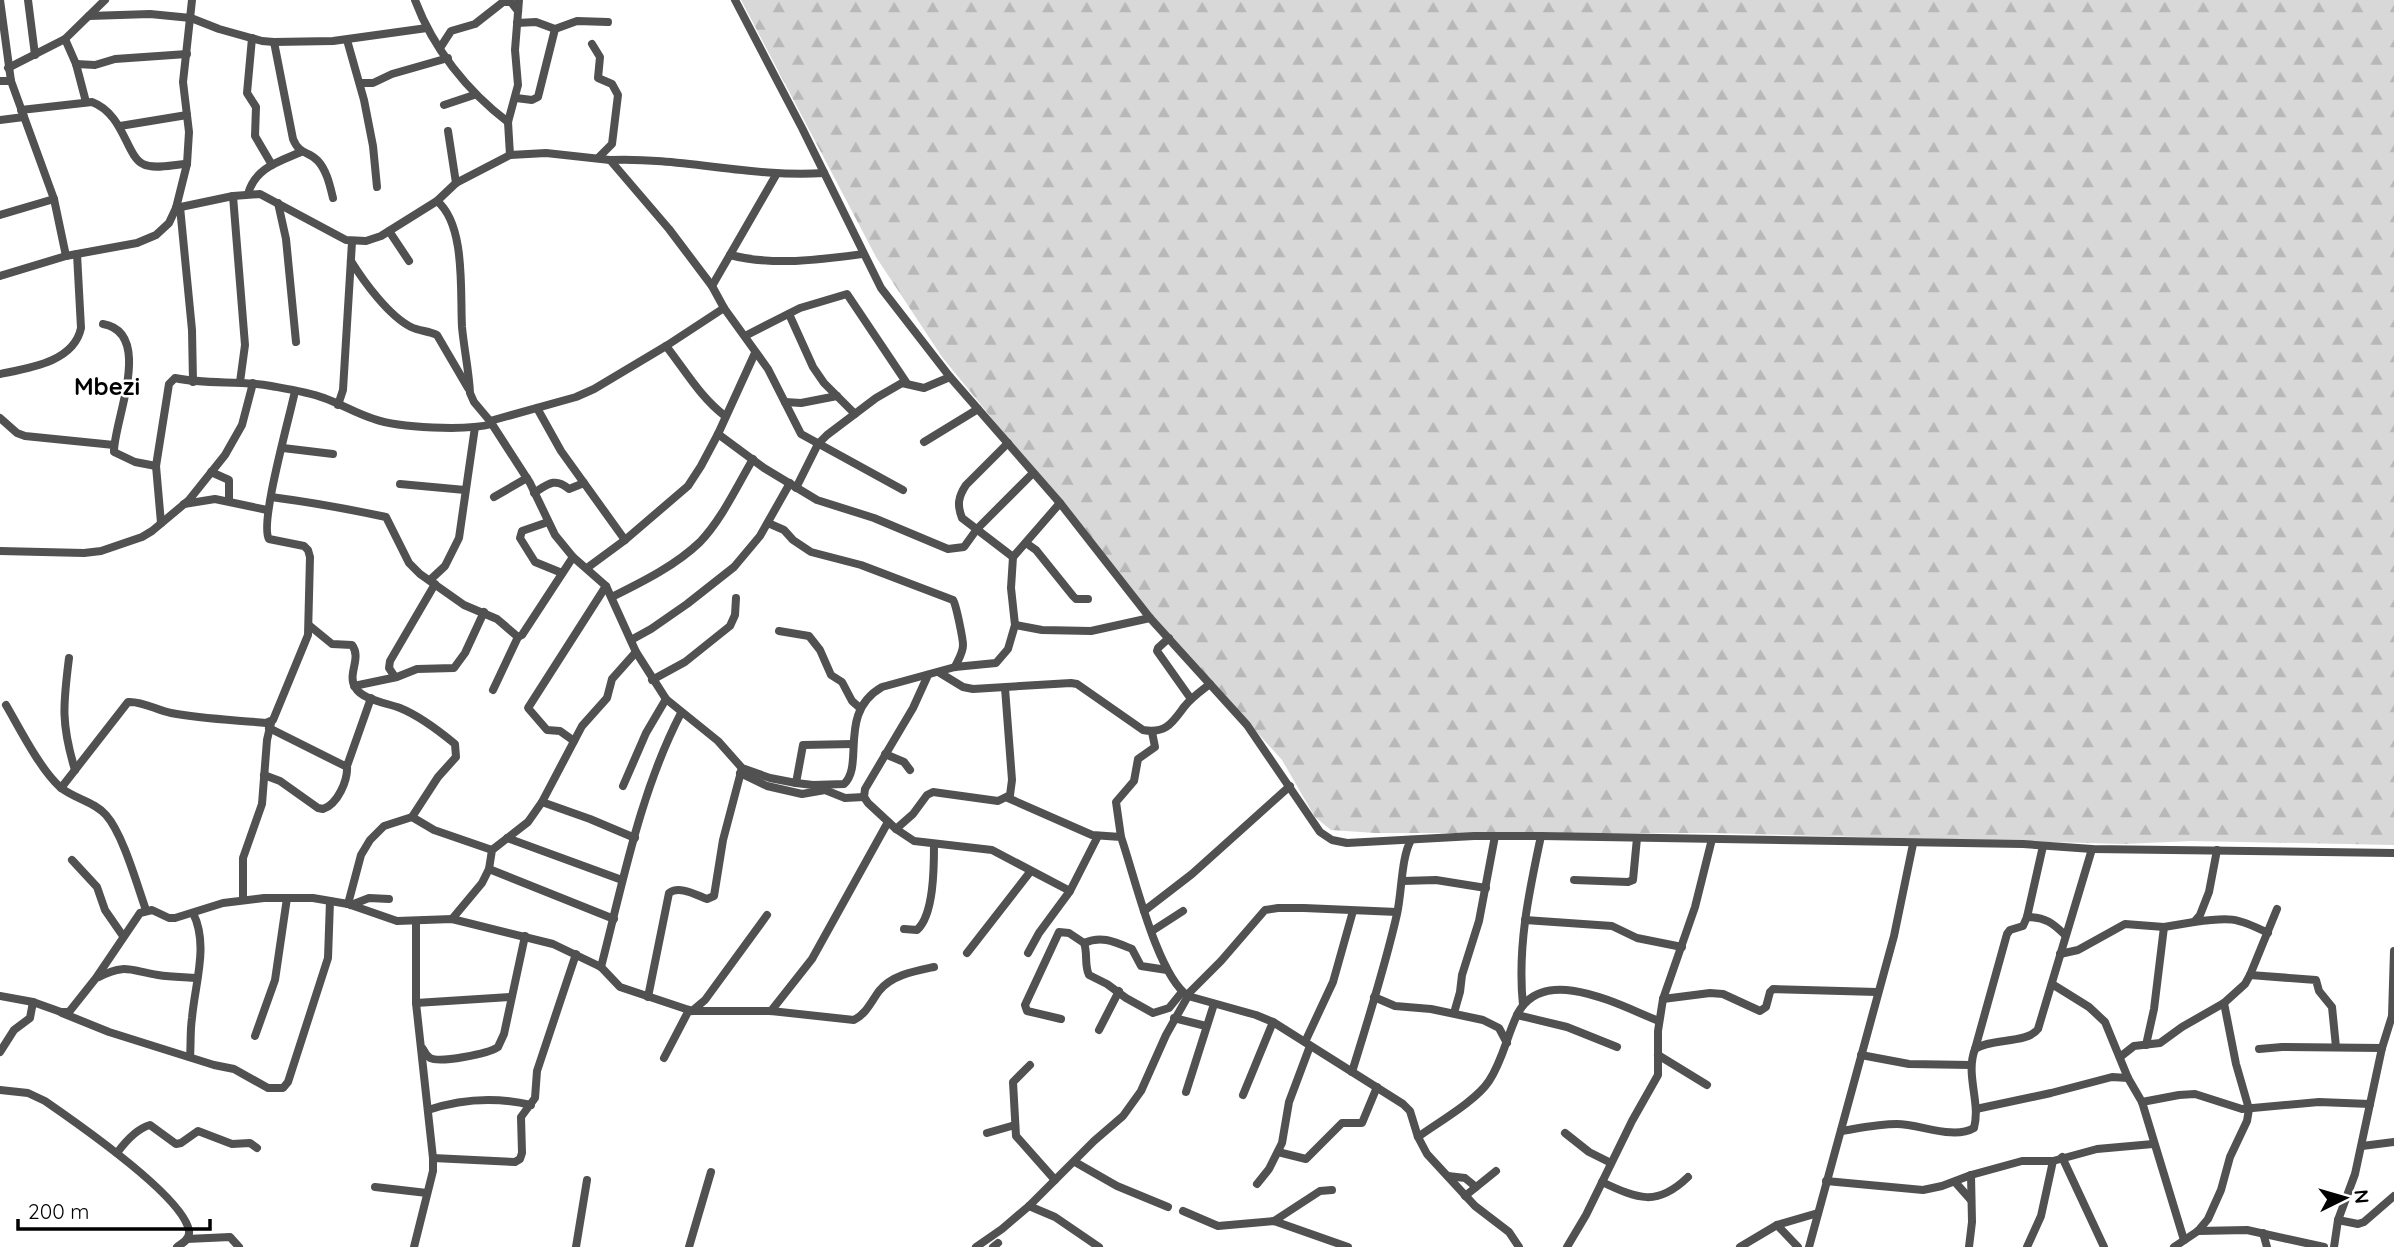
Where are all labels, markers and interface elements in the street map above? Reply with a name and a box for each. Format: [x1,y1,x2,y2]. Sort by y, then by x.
district label: Mbezi [74,371,140,401]
north arrow [2310,1163,2380,1233]
scale bar [18,1188,210,1232]
text: N [2349,1189,2374,1205]
text: 200 m [28,1198,90,1224]

